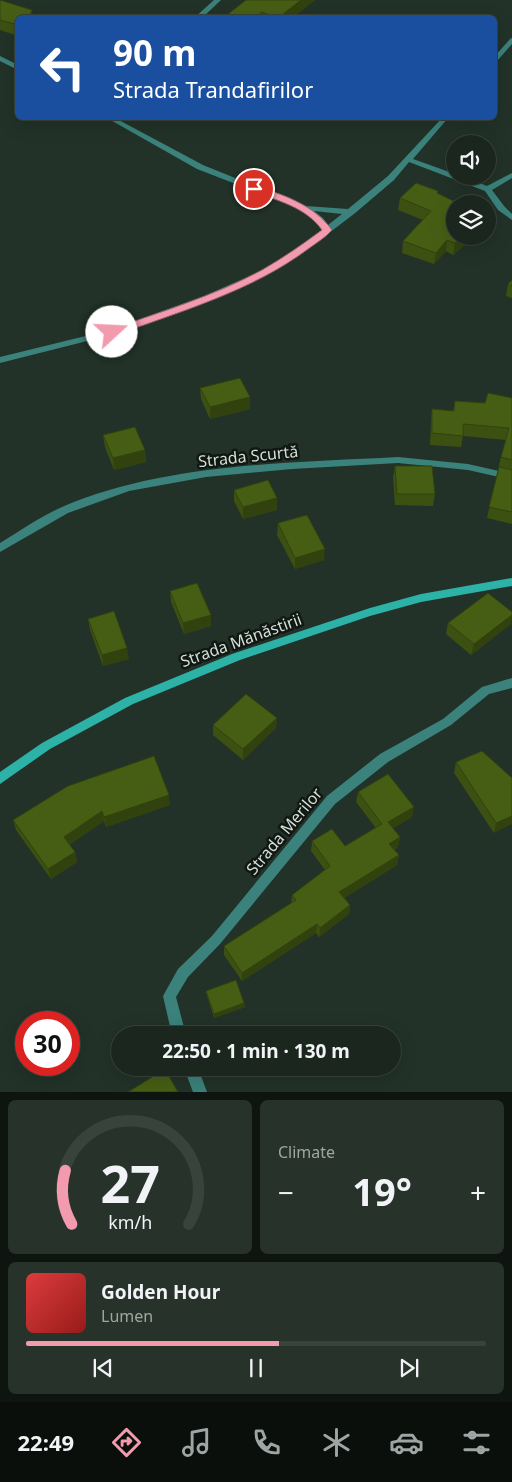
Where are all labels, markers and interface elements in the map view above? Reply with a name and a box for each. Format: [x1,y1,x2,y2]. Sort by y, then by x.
text: 90 m [113,29,196,76]
icon: left [30,35,95,100]
text: Strada Trandafirilor [113,74,313,104]
map controls [446,135,496,245]
button: sound [446,135,496,185]
pin [233,168,275,210]
icon: arrive [240,175,268,203]
button: layers [446,195,496,245]
position arrow [85,305,137,357]
street label: Strada Scurtă [197,440,299,472]
street label: Strada Mănăstirii [177,608,305,672]
street label: Strada Merilor [241,782,327,879]
speed limit sign: 30 [15,1011,80,1076]
text: 22:50 · 1 min · 130 m [162,1038,350,1064]
text: Climate [278,1141,335,1163]
text: 27 [100,1147,160,1218]
text: 19° [352,1165,412,1217]
text: − [278,1173,294,1211]
text: + [470,1173,486,1211]
text: km/h [108,1210,152,1234]
text: Golden Hour [101,1279,220,1305]
text: Lumen [101,1305,153,1327]
icon: previous [89,1354,117,1382]
icon: pause [242,1354,270,1382]
icon: next [395,1354,423,1382]
icon: directions [109,1425,144,1460]
icon: music [179,1425,214,1460]
icon: phone [249,1425,284,1460]
icon: climate [319,1425,354,1460]
icon: car [389,1425,424,1460]
icon: filters [459,1425,494,1460]
text: 22:49 [18,1427,74,1457]

